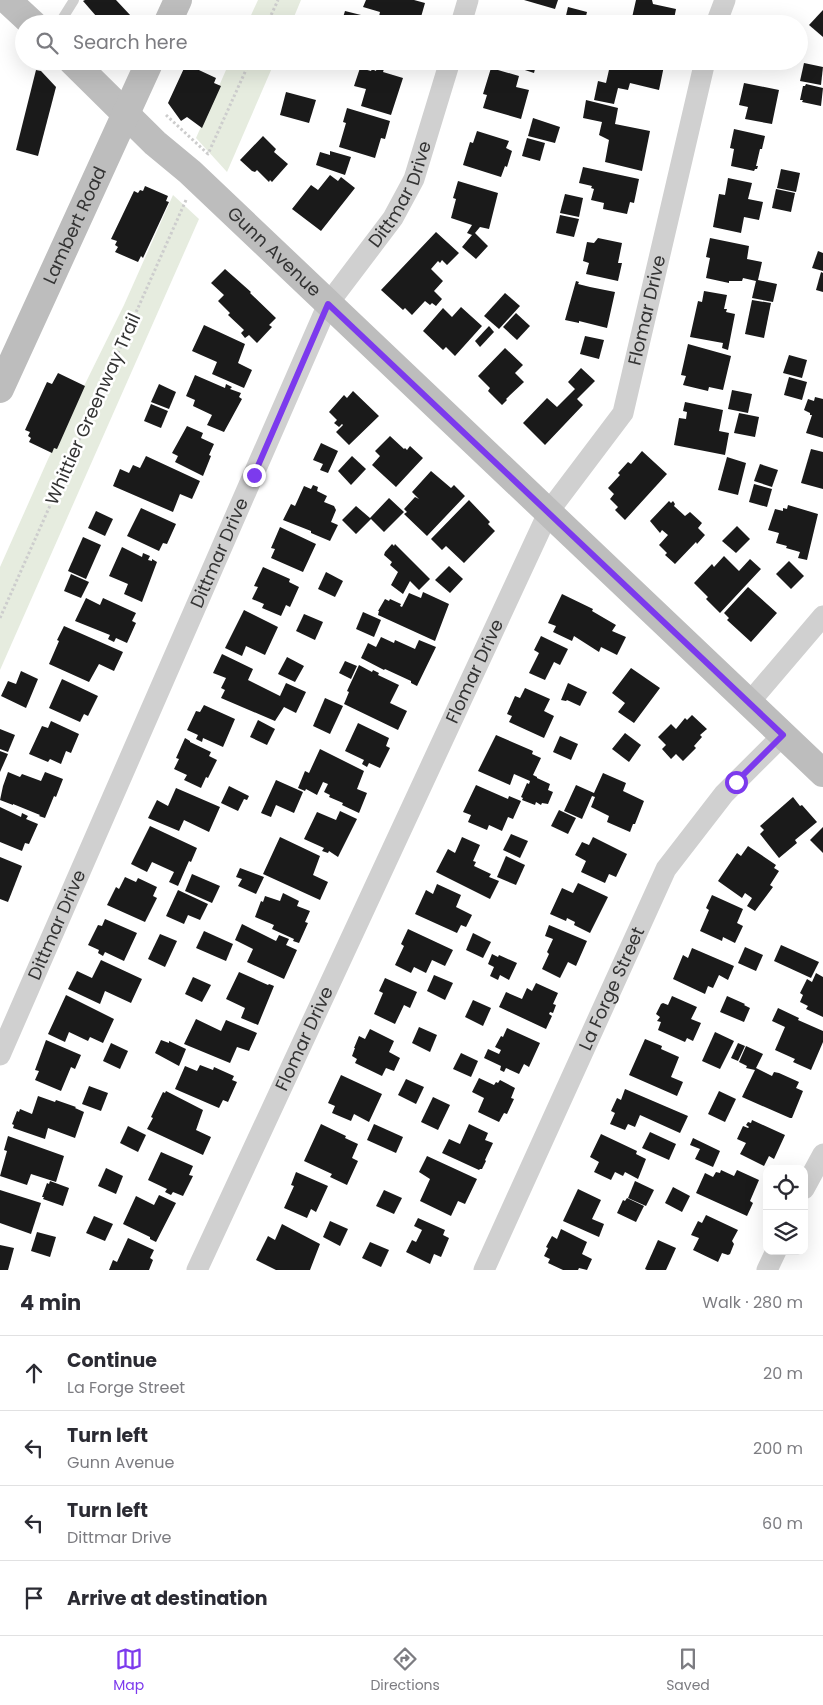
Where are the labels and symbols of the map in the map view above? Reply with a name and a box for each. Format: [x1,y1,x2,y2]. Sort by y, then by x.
street label: Dittmar Drive [362,138,437,252]
street label: Lambert Road [37,162,112,288]
street label: Gunn Avenue [222,201,327,302]
street label: Flomar Drive [622,252,671,368]
street label: Whittier Greenway Trail [39,309,146,509]
route end [243,464,266,487]
street label: Dittmar Drive [184,494,254,612]
street label: Flomar Drive [439,615,509,727]
route start [725,771,748,794]
street label: Dittmar Drive [21,866,91,984]
street label: La Forge Street [572,923,650,1054]
street label: Flomar Drive [269,982,339,1095]

